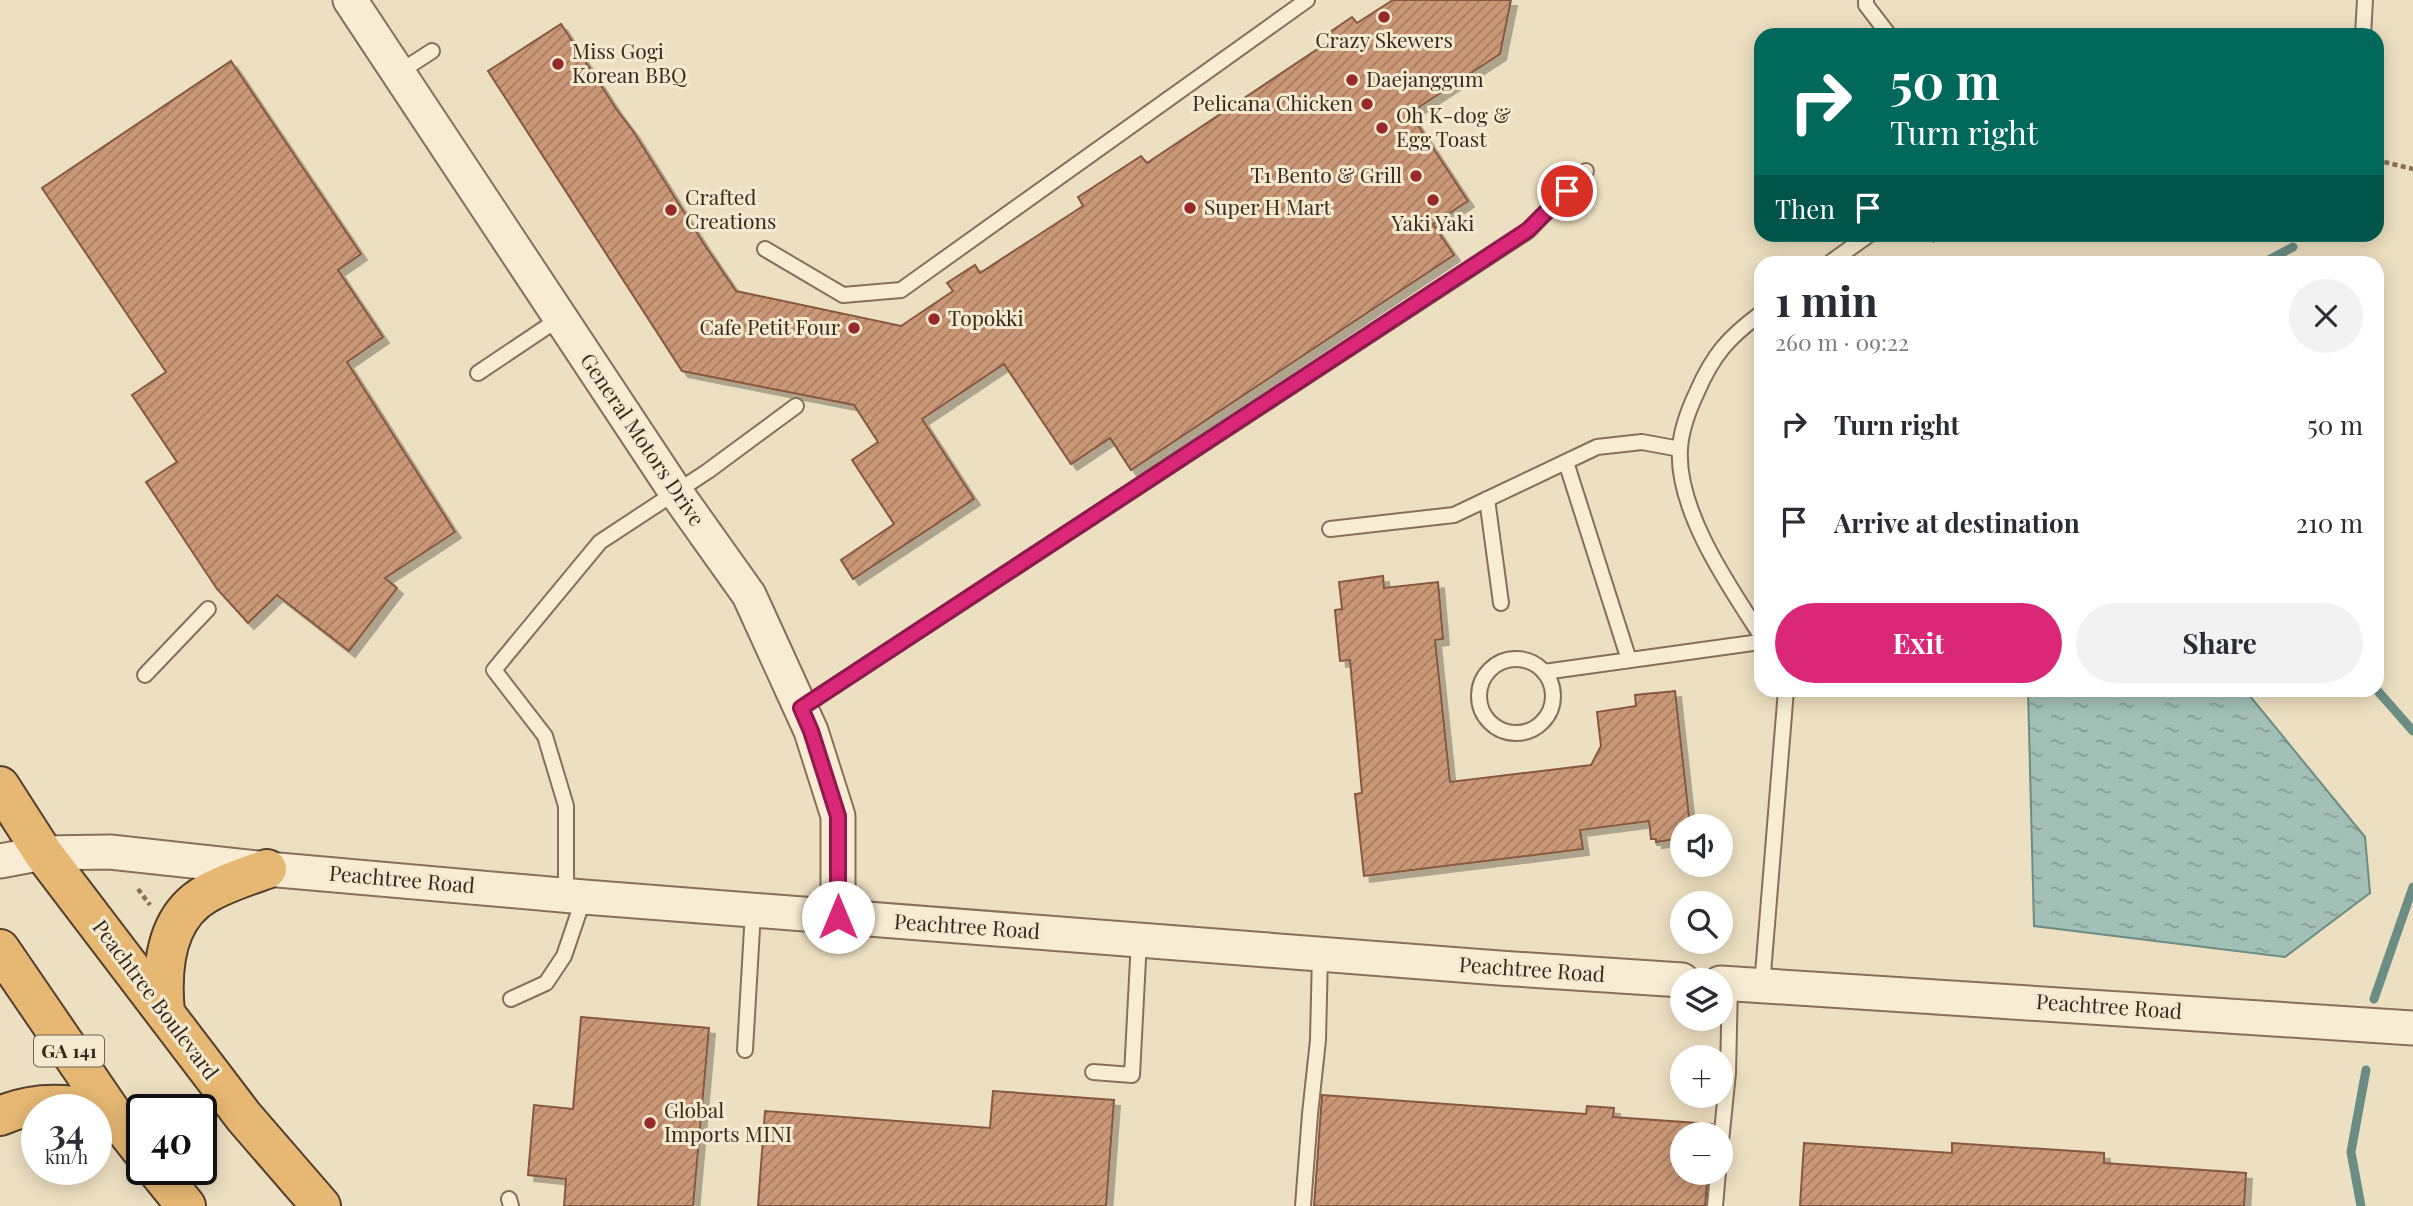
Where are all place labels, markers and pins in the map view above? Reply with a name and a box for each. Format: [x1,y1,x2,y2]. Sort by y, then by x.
marker: Crazy Skewers [1376,9,1392,25]
place label: Crazy Skewers [1315,25,1453,53]
place label: Miss Gogi Korean BBQ [572,36,688,88]
marker: Miss Gogi Korean BBQ [550,56,566,72]
place label: Daejanggum [1366,64,1484,92]
marker: Daejanggum [1344,72,1360,88]
place label: Pelicana Chicken [1192,88,1353,116]
marker: Pelicana Chicken [1359,96,1375,112]
place label: Oh K-dog & Egg Toast [1396,100,1511,152]
marker: Oh K-dog & Egg Toast [1374,120,1390,136]
place label: T1 Bento & Grill [1250,160,1402,188]
pin [1537,161,1597,221]
marker: T1 Bento & Grill [1408,168,1424,184]
place label: Crafted Creations [685,182,776,234]
place label: Super H Mart [1204,192,1332,220]
marker: Yaki Yaki [1425,192,1441,208]
marker: Super H Mart [1182,200,1198,216]
marker: Crafted Creations [663,202,679,218]
place label: Yaki Yaki [1391,208,1475,236]
place label: Topokki [948,303,1024,331]
marker: Topokki [926,311,942,327]
place label: Cafe Petit Four [700,312,841,340]
marker: Cafe Petit Four [846,320,862,336]
place label: Global Imports MINI [664,1095,792,1147]
marker: Global Imports MINI [642,1115,658,1131]

